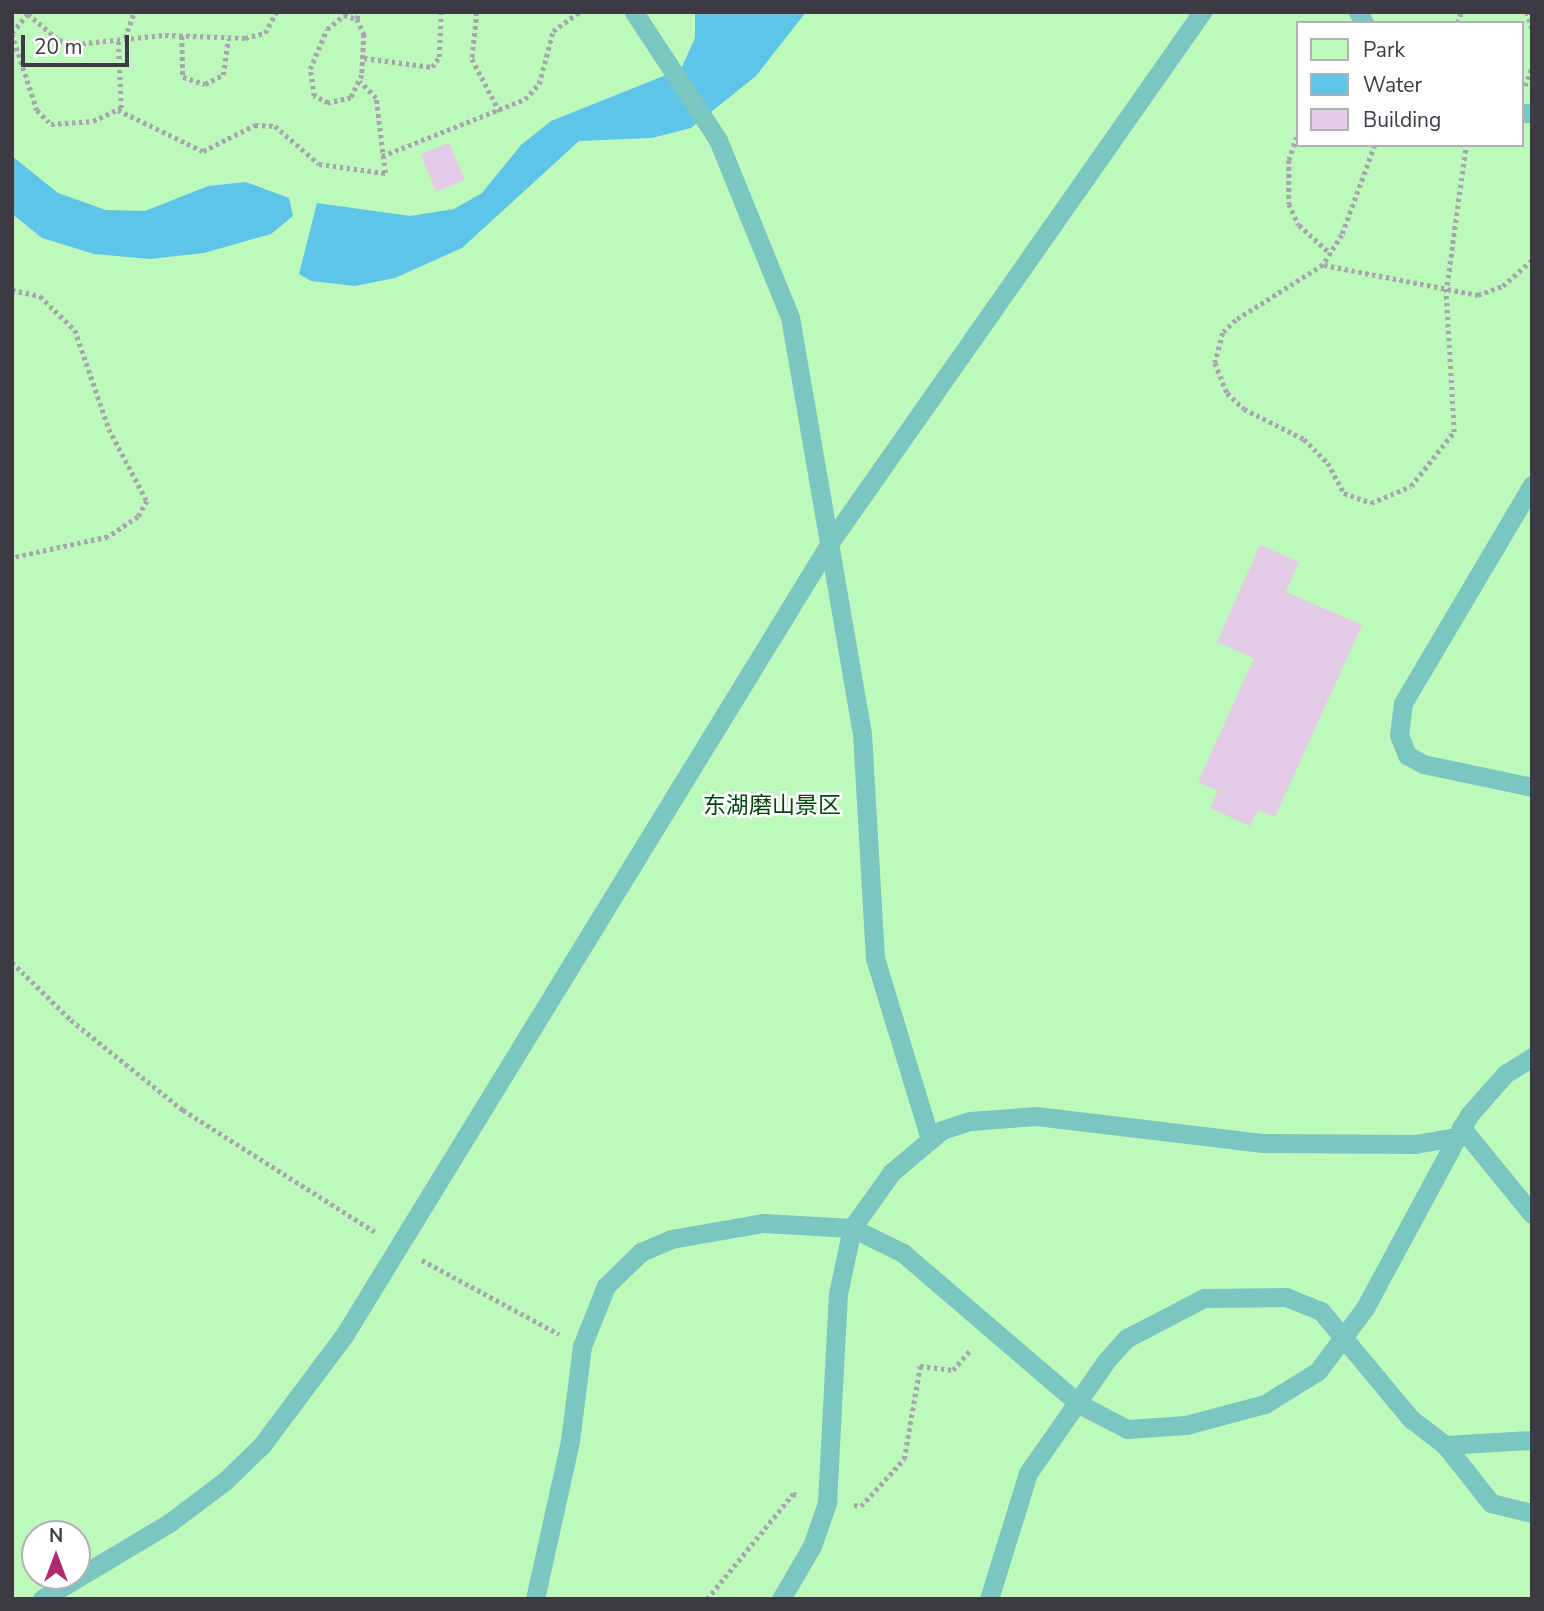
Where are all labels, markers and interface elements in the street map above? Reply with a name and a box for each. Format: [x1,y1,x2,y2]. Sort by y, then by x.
scale bar [24,21,133,65]
legend [1296,21,1523,147]
text: 20 m [34,33,83,61]
text: Park [1363,36,1405,64]
text: Water [1363,71,1422,99]
text: Building [1363,106,1441,134]
park label: 东湖磨山景区 [703,792,841,820]
north arrow [21,1520,91,1590]
text: N [49,1523,63,1549]

